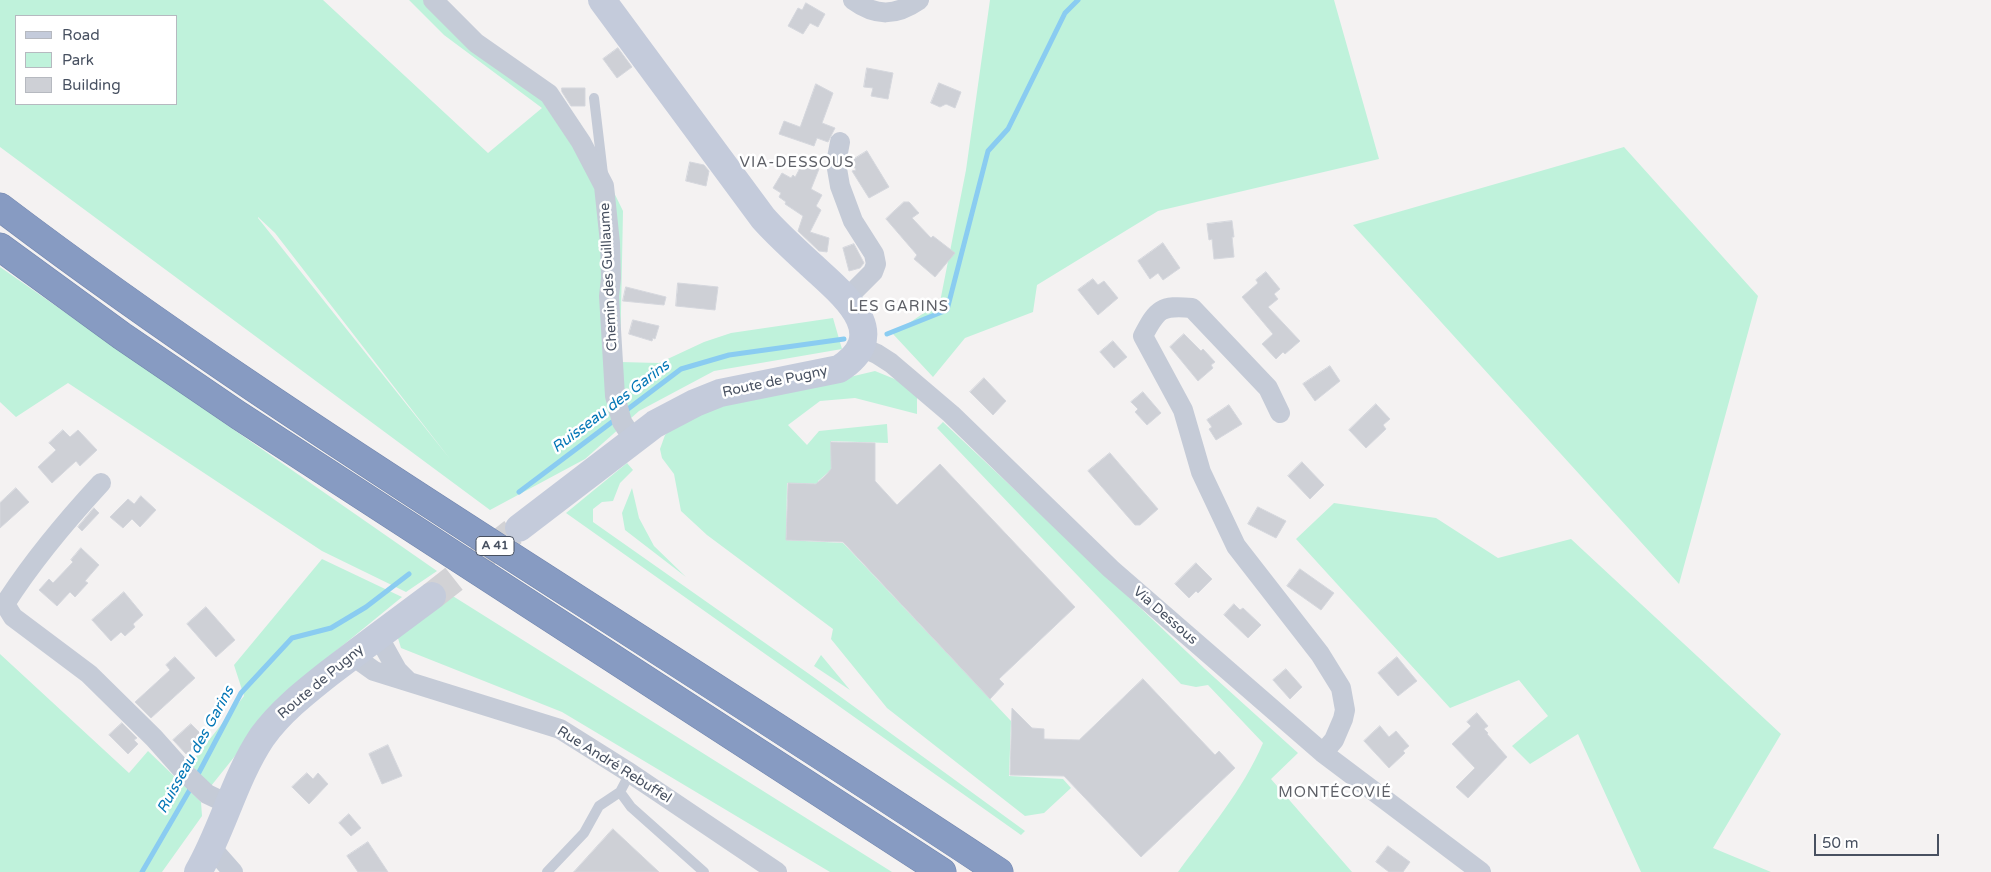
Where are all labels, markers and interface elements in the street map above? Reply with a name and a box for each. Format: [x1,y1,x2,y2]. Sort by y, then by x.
legend [15,15,178,105]
text: Road [62,26,100,44]
text: Park [62,51,94,69]
text: Building [62,76,121,94]
district label: VIA-DESSOUS [738,154,856,172]
street label: Chemin des Guillaume [597,202,621,352]
district label: LES GARINS [848,298,950,316]
water label: Ruisseau des Garins [549,357,673,457]
street label: Route de Pugny [721,363,829,401]
road number: A 41 [476,536,514,556]
street label: Via Dessous [1129,583,1201,649]
street label: Route de Pugny [275,641,367,723]
water label: Ruisseau des Garins [154,683,238,817]
street label: Rue André Rebuffel [554,723,674,807]
district label: MONTÉCOVIÉ [1277,784,1393,802]
scale bar [1816,824,1941,856]
text: 50 m [1822,834,1859,852]

